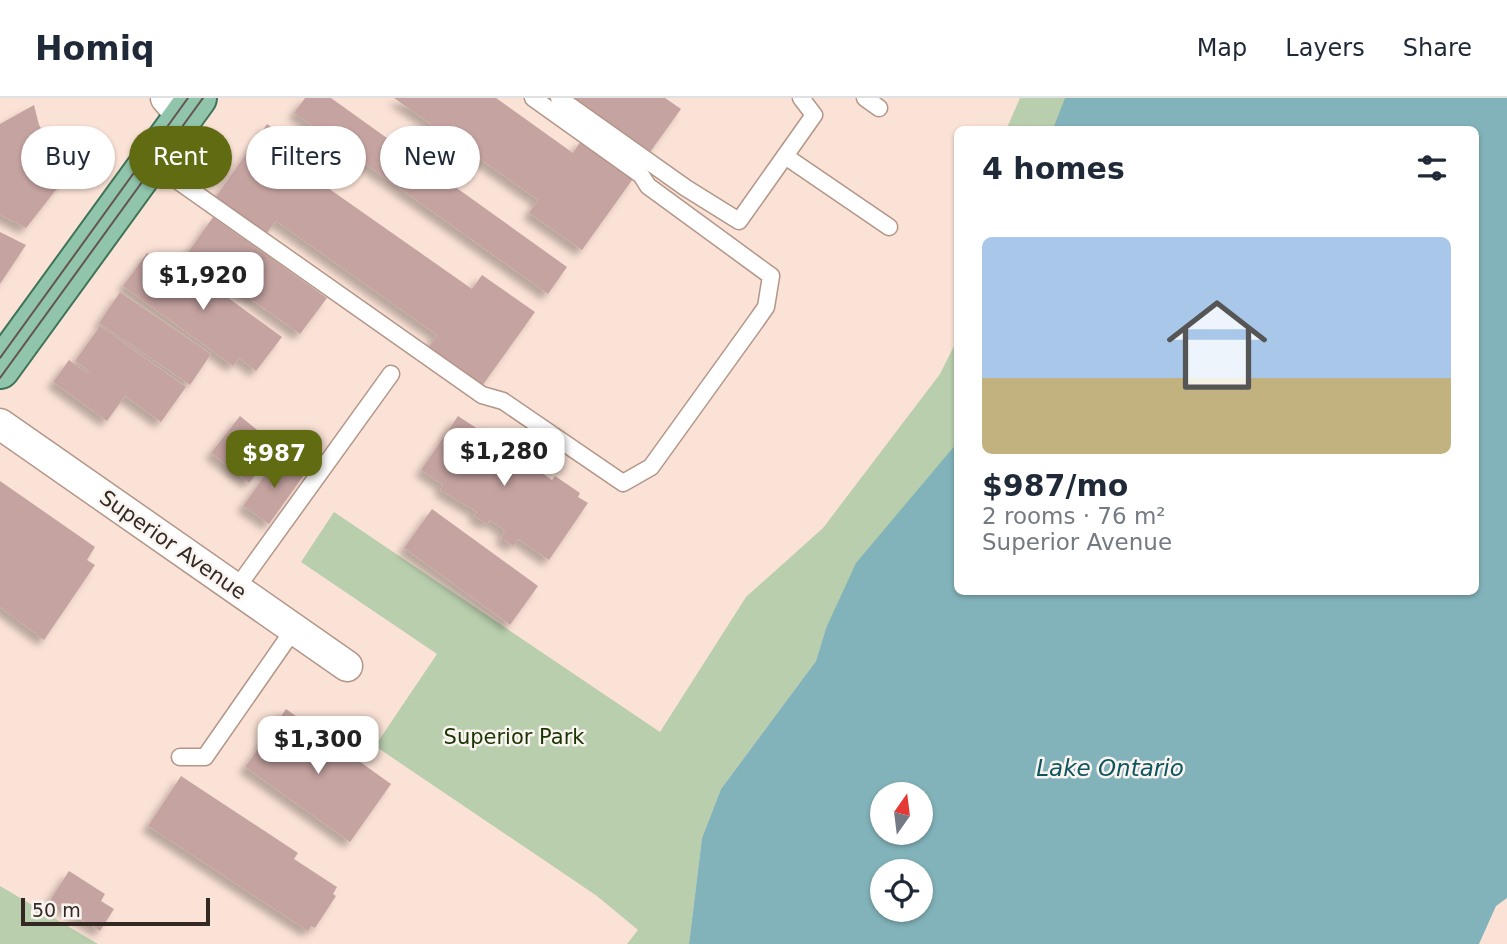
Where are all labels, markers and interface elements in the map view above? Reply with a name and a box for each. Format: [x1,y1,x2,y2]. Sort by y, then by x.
text: Homiq [35,29,155,68]
text: Map [1197,34,1247,62]
text: Layers [1285,34,1365,62]
text: Share [1403,34,1472,62]
chip: Buy [21,126,115,189]
chip: Rent [129,126,232,189]
chip: Filters [246,126,366,189]
chip: New [380,126,480,189]
icon: filters [1413,149,1451,187]
text: 4 homes [982,151,1125,186]
pin: $1,920 [146,252,260,312]
text: $1,920 [159,262,247,288]
icon: home [1154,282,1280,408]
pin: $1,280 [447,428,561,488]
pin: $987 [233,430,315,490]
text: $1,280 [460,438,548,464]
text: $987 [242,440,306,466]
text: $987/mo [982,468,1128,503]
street label: Superior Avenue [95,485,251,605]
text: 2 rooms · 76 m² [982,503,1166,529]
text: Superior Avenue [982,529,1172,555]
pin: $1,300 [261,716,375,776]
park label: Superior Park [444,725,585,749]
text: $1,300 [274,726,362,752]
water label: Lake Ontario [1036,755,1184,781]
north arrow [870,782,933,845]
map controls [870,782,933,922]
button: locate [870,859,933,922]
scale bar [21,895,210,927]
text: 50 m [32,899,81,921]

